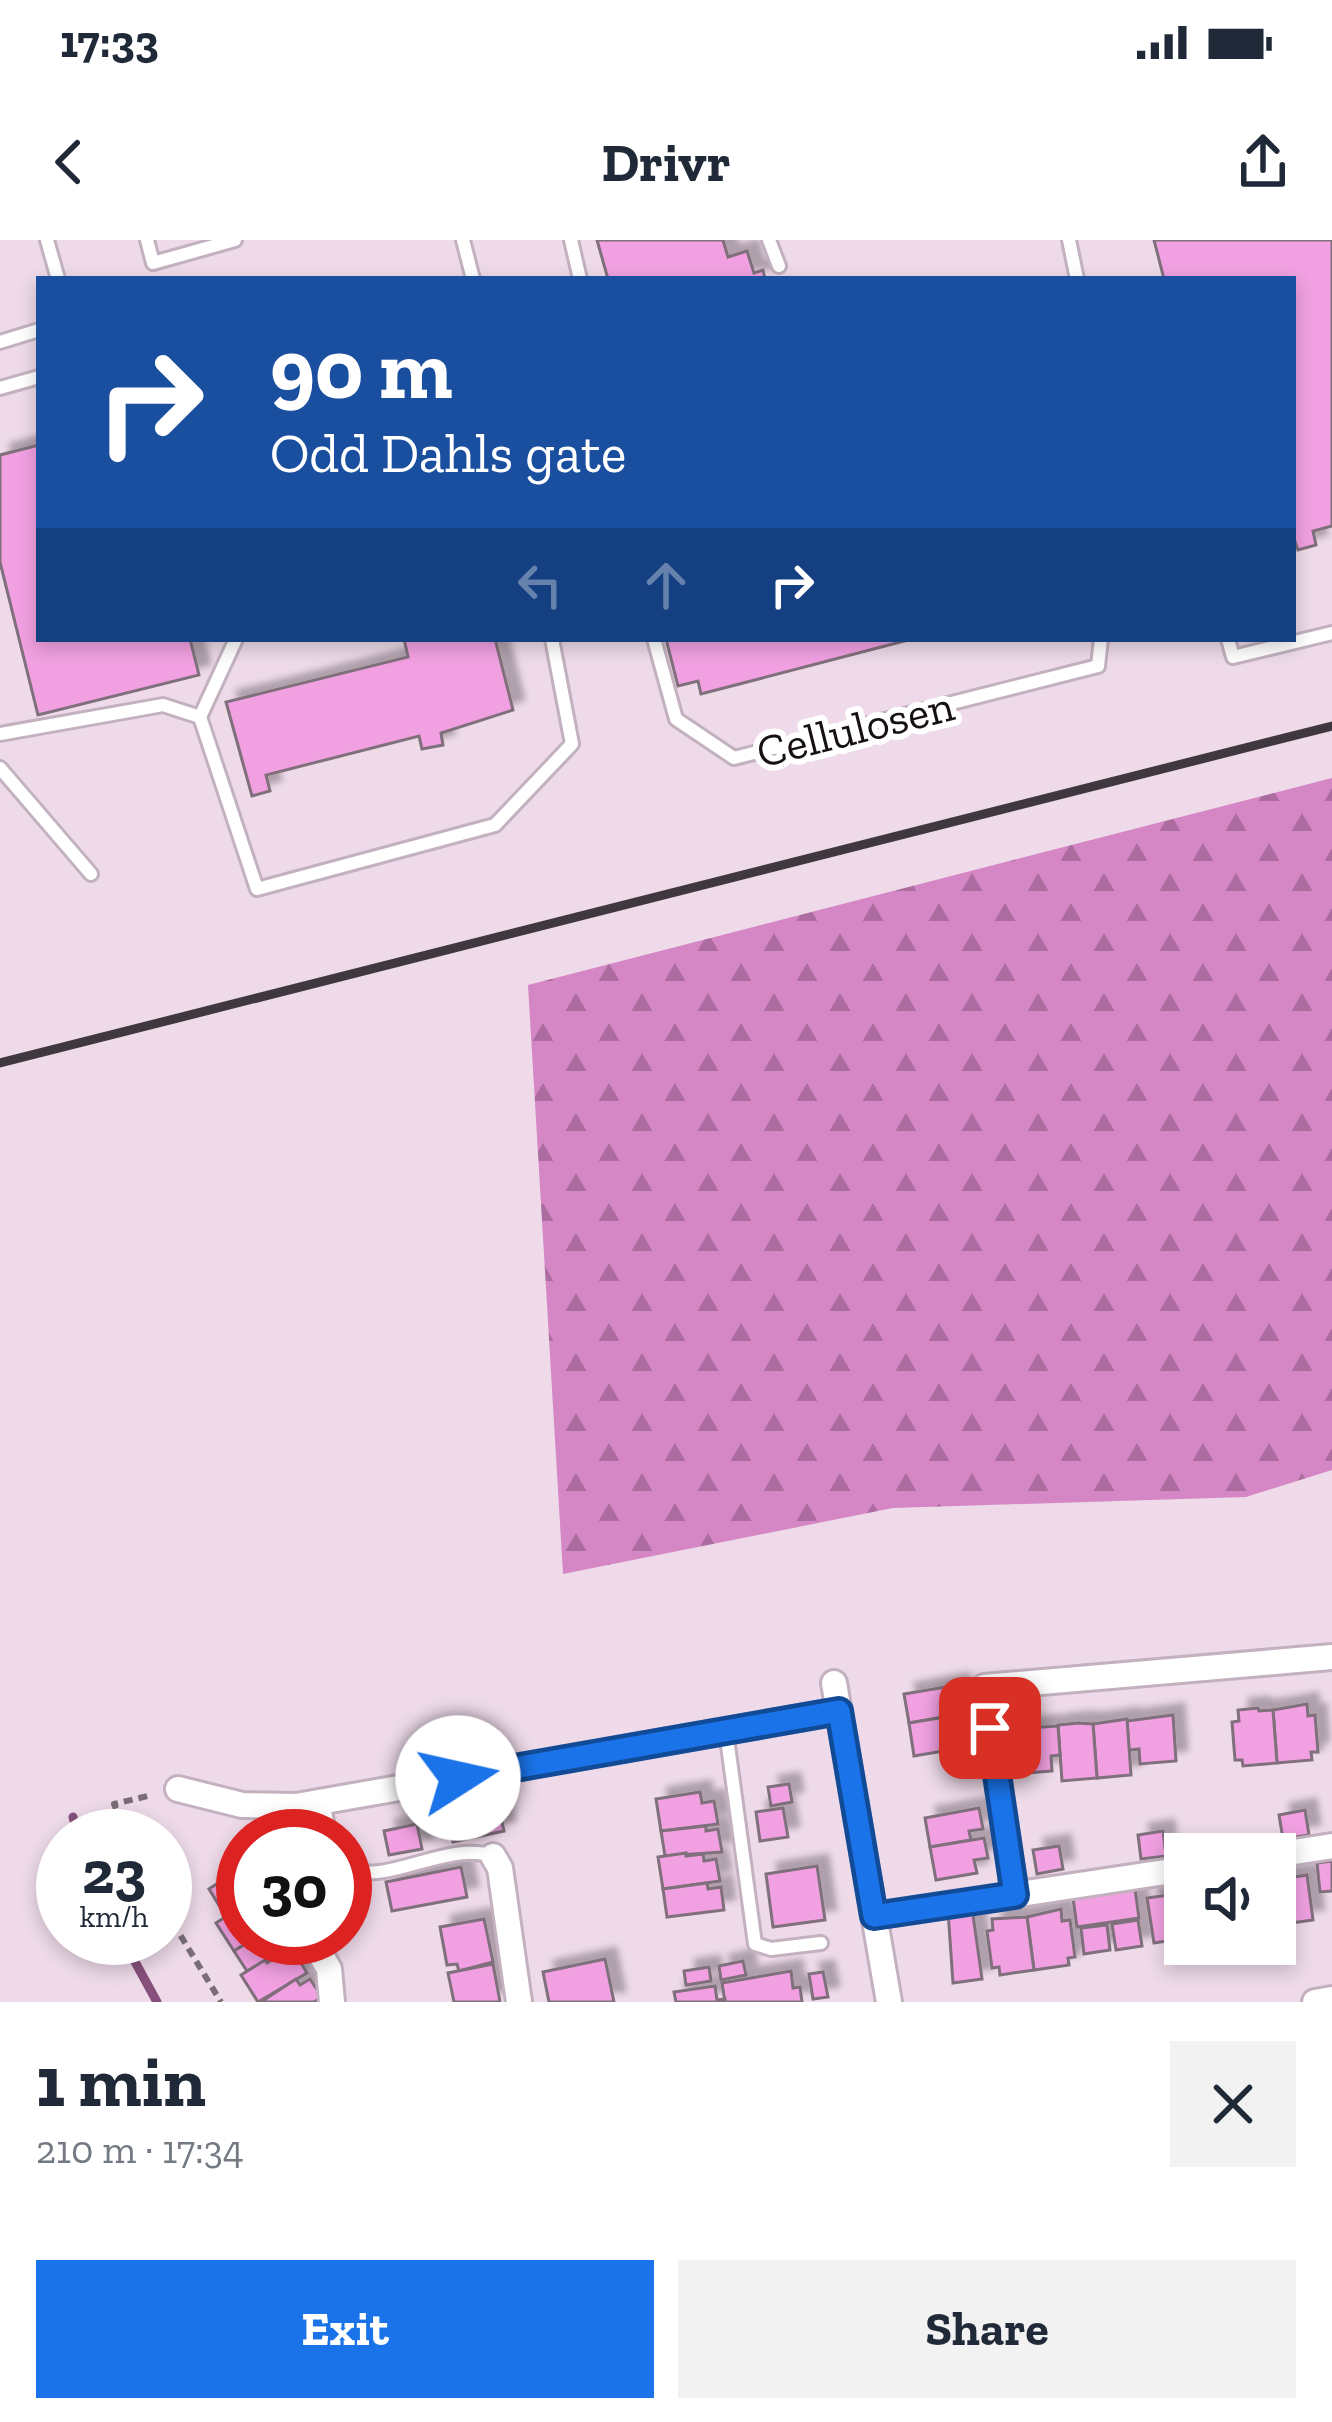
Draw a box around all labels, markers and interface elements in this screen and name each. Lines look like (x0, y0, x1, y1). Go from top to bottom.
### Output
text: 17:33 (60, 15, 159, 69)
icon: back (36, 129, 102, 195)
icon: share (1230, 129, 1296, 195)
text: Drivr (601, 130, 731, 195)
text: 90 m (270, 319, 453, 420)
icon: right (72, 324, 228, 480)
text: Odd Dahls gate (270, 421, 626, 486)
icon: left (507, 552, 573, 618)
icon: ahead (633, 552, 699, 618)
icon: right (759, 552, 825, 618)
street label: Cellulosen (751, 678, 960, 779)
pin (939, 1677, 1041, 1779)
icon: arrive (957, 1695, 1023, 1761)
position arrow (395, 1715, 521, 1841)
speed limit sign: 30 (216, 1809, 372, 1965)
map controls (1164, 1833, 1296, 1965)
button: sound (1164, 1833, 1296, 1965)
text: 23 (82, 1836, 146, 1908)
text: km/h (80, 1899, 148, 1935)
text: 1 min (36, 2038, 206, 2124)
button: close (1170, 2041, 1296, 2167)
text: 210 m · 17:34 (36, 2126, 244, 2173)
button: Exit (36, 2260, 654, 2398)
button: Share (678, 2260, 1296, 2398)

